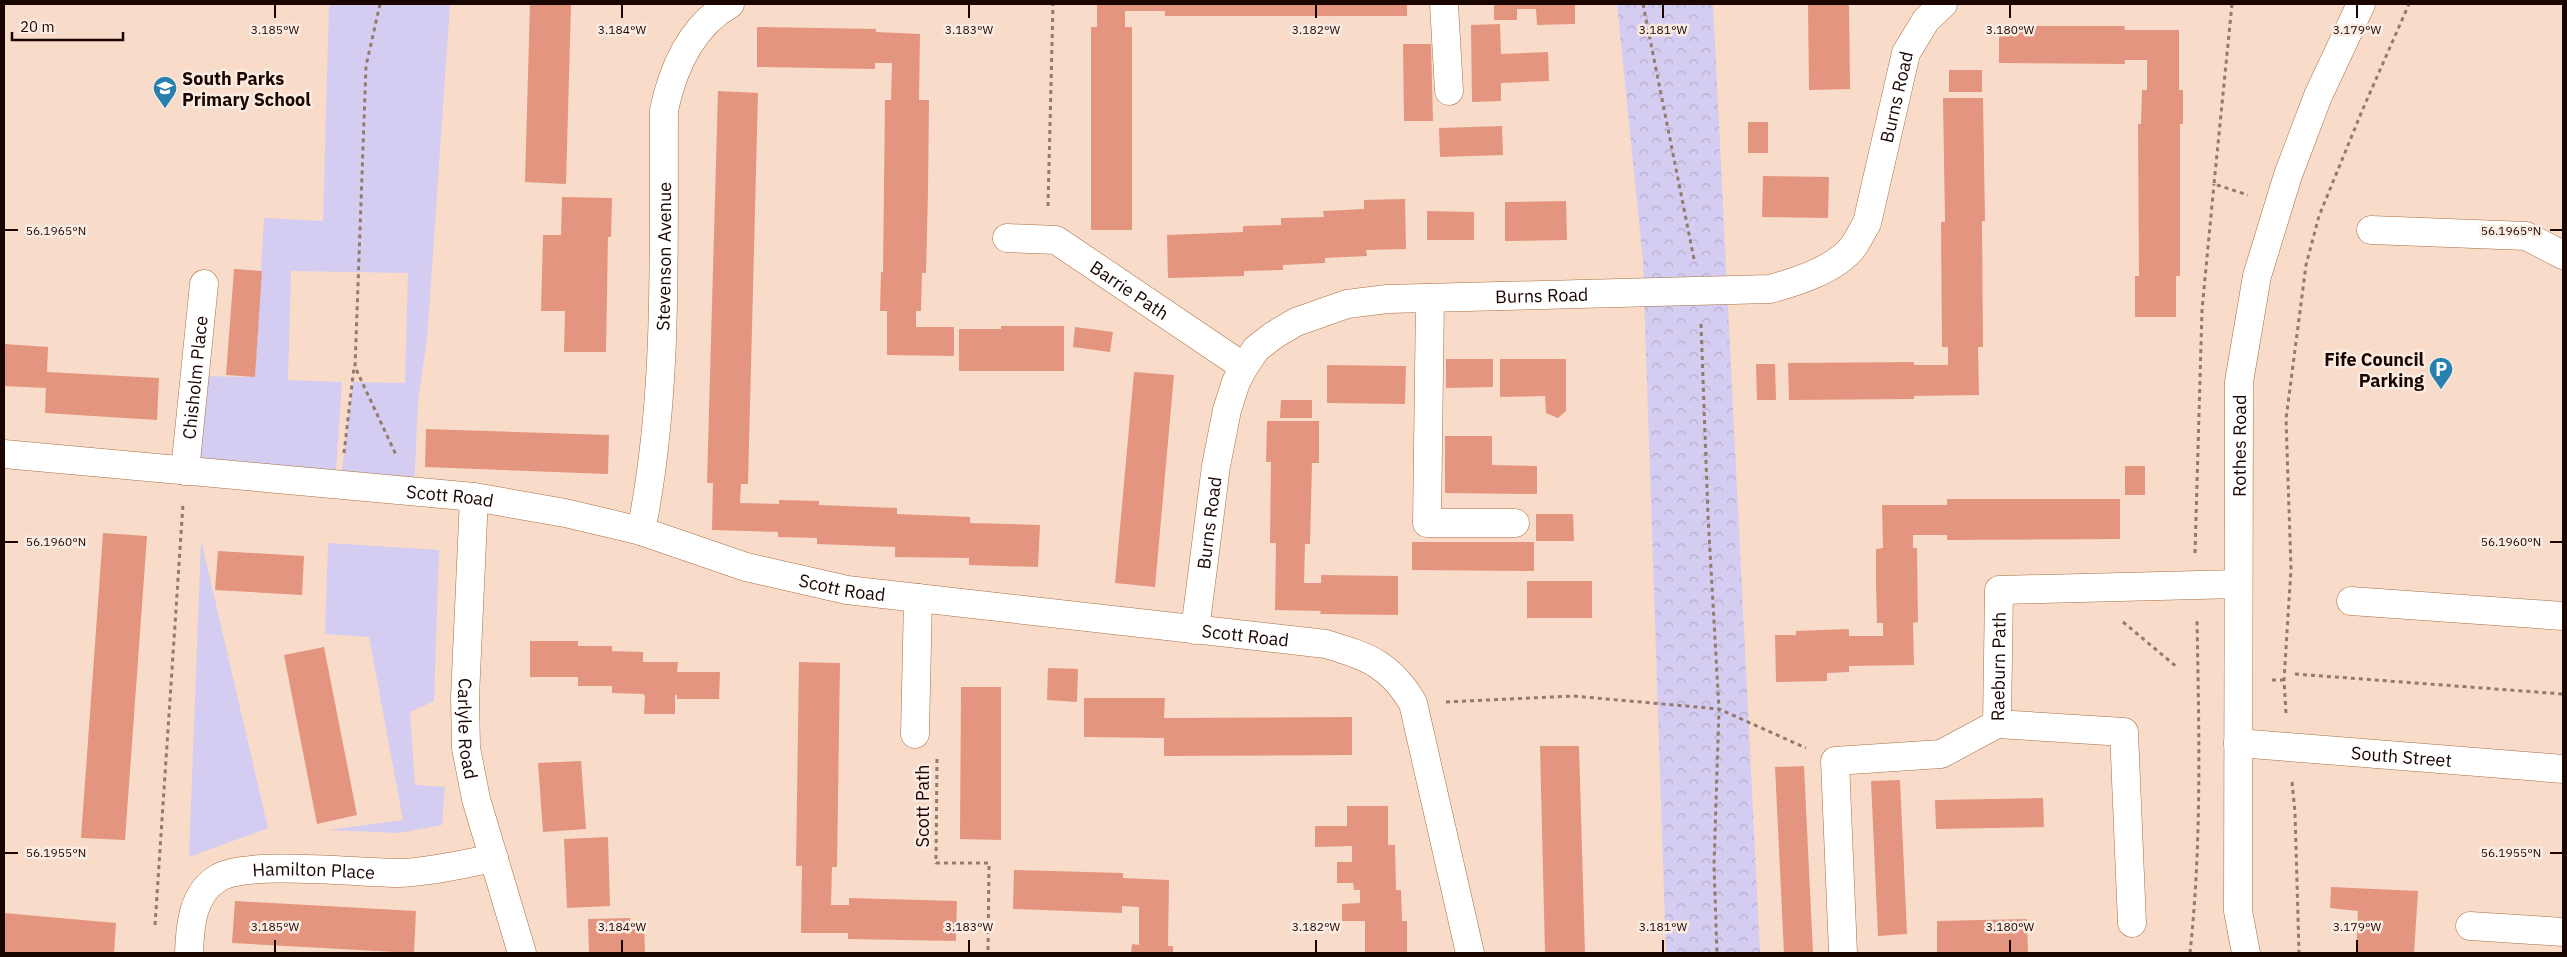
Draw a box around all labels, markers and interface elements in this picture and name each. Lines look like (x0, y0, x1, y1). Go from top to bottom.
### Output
scale bar (12, 10, 124, 42)
text: 20 m (20, 17, 55, 36)
text: 3.185°W (251, 22, 299, 37)
text: 3.184°W (598, 22, 646, 37)
text: 3.183°W (945, 22, 993, 37)
text: 3.182°W (1292, 22, 1340, 37)
text: 3.181°W (1639, 22, 1687, 37)
text: 3.180°W (1986, 22, 2034, 37)
text: 3.179°W (2333, 22, 2381, 37)
street label: Burns Road (1874, 49, 1918, 145)
place label: South Parks Primary School (182, 67, 311, 111)
school or university icon: South Parks Primary School (152, 75, 178, 109)
street label: Stevenson Avenue (651, 182, 675, 331)
text: 56.1965°N (26, 223, 86, 238)
text: 56.1965°N (2481, 223, 2541, 238)
street label: Barrie Path (1086, 255, 1174, 325)
street label: Burns Road (1495, 282, 1589, 308)
street label: Chisholm Place (177, 314, 212, 440)
place label: Fife Council Parking (2324, 348, 2425, 392)
parking icon: Fife Council Parking (2428, 356, 2454, 390)
street label: Rothes Road (2227, 395, 2250, 497)
street label: Burns Road (1191, 475, 1226, 571)
street label: Scott Road (405, 479, 496, 512)
text: 56.1960°N (26, 534, 86, 549)
text: 56.1960°N (2481, 534, 2541, 549)
street label: Scott Road (797, 568, 887, 606)
street label: Raeburn Path (1986, 611, 2010, 721)
street label: Scott Road (1201, 619, 1290, 651)
street label: Carlyle Road (453, 678, 483, 781)
street label: South Street (2350, 741, 2453, 772)
street label: Scott Path (911, 764, 934, 848)
text: 56.1955°N (26, 845, 86, 860)
text: 56.1955°N (2481, 845, 2541, 860)
street label: Hamilton Place (252, 857, 376, 884)
text: 3.185°W (251, 919, 299, 934)
text: 3.184°W (598, 919, 646, 934)
text: 3.183°W (945, 919, 993, 934)
text: 3.182°W (1292, 919, 1340, 934)
text: 3.181°W (1639, 919, 1687, 934)
text: 3.180°W (1986, 919, 2034, 934)
text: 3.179°W (2333, 919, 2381, 934)

